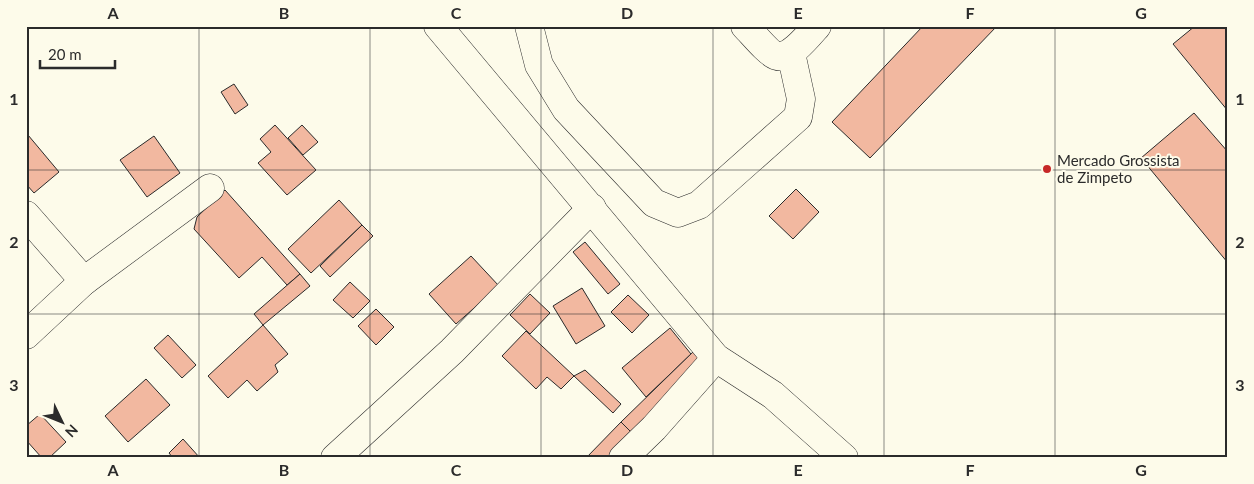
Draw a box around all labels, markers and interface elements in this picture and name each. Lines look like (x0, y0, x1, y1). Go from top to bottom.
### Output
text: A (106, 3, 119, 22)
text: B (279, 3, 289, 22)
text: C (451, 3, 462, 22)
text: D (621, 3, 633, 22)
text: E (793, 3, 803, 22)
text: F (965, 3, 975, 22)
text: G (1135, 3, 1147, 22)
scale bar (40, 38, 115, 70)
text: 20 m (48, 45, 82, 63)
text: 1 (9, 89, 19, 108)
text: 1 (1235, 89, 1245, 108)
place label: Mercado Grossista de Zimpeto (1057, 151, 1180, 186)
marker: Mercado Grossista de Zimpeto (1041, 163, 1053, 175)
text: 2 (9, 232, 19, 251)
text: 2 (1235, 232, 1245, 251)
text: 3 (9, 375, 19, 394)
text: 3 (1235, 375, 1245, 394)
north arrow (38, 396, 88, 446)
text: N (62, 421, 82, 441)
text: A (106, 460, 119, 479)
text: B (279, 460, 289, 479)
text: C (451, 460, 462, 479)
text: D (621, 460, 633, 479)
text: E (793, 460, 803, 479)
text: F (965, 460, 975, 479)
text: G (1135, 460, 1147, 479)

